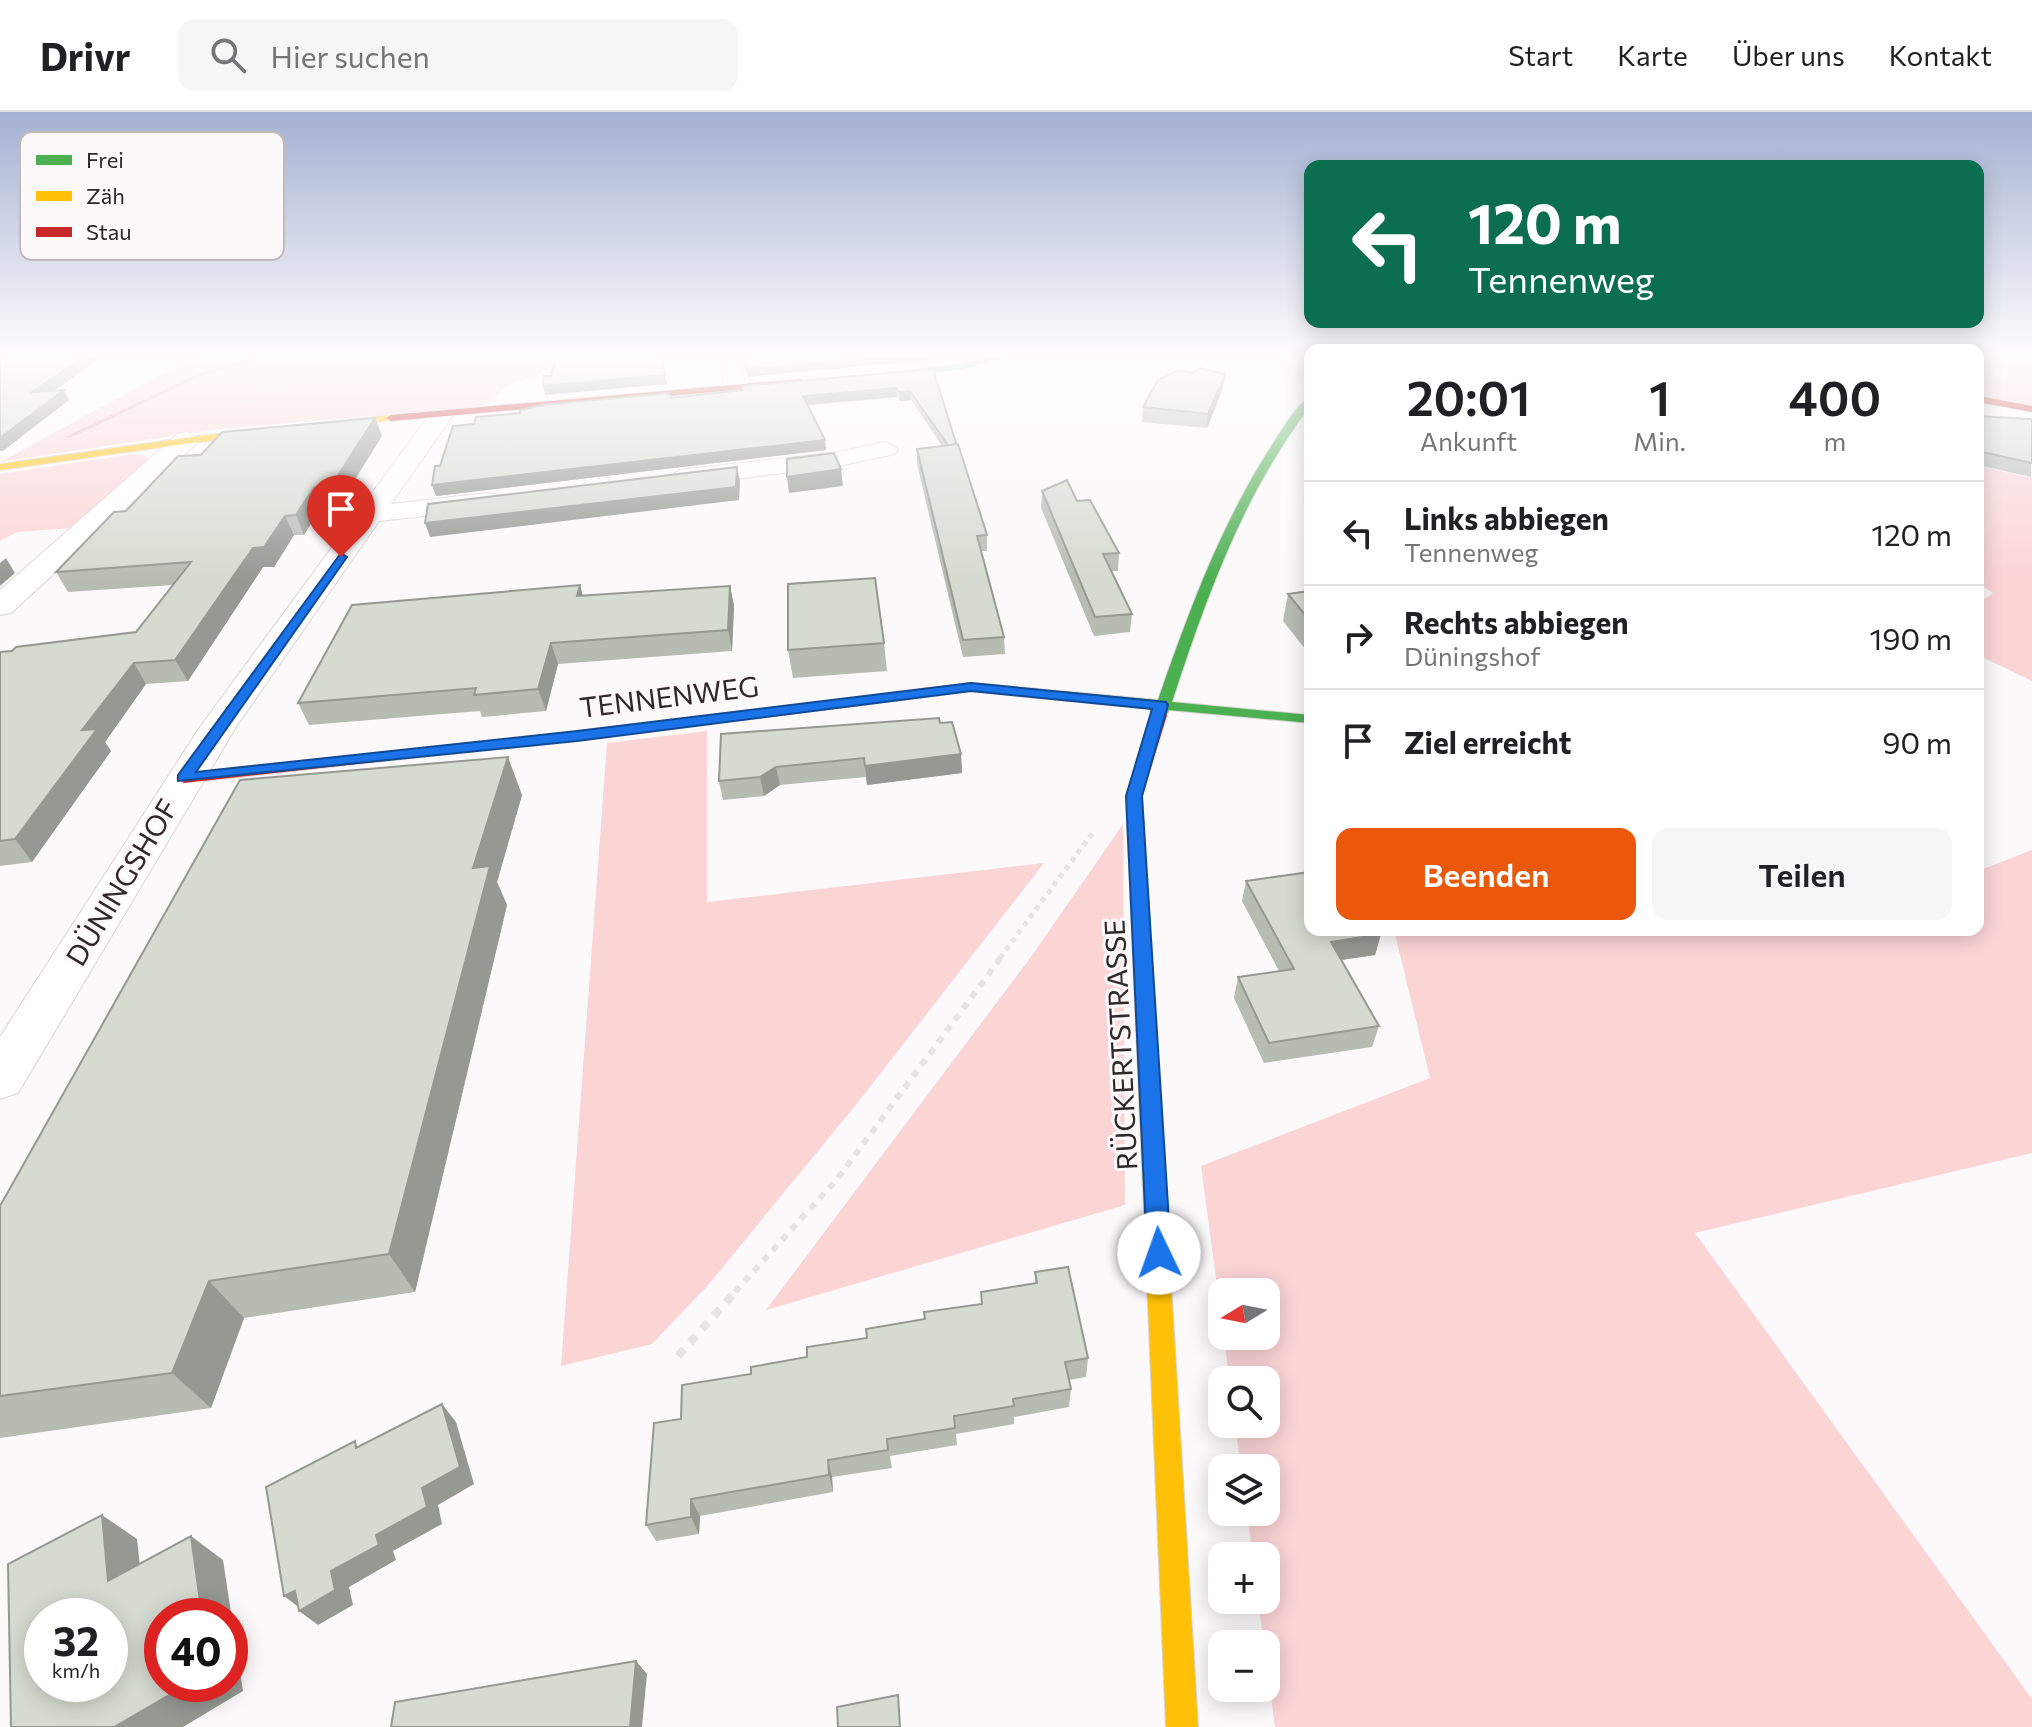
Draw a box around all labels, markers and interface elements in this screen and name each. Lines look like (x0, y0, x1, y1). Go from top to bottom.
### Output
search box (178, 19, 738, 91)
text: Drivr (40, 32, 130, 79)
icon: search (206, 33, 250, 77)
text: Hier suchen (270, 37, 430, 74)
text: Start (1508, 38, 1573, 72)
text: Karte (1617, 38, 1688, 72)
text: Über uns (1732, 38, 1845, 72)
text: Kontakt (1889, 38, 1992, 72)
legend (20, 132, 284, 260)
text: Frei (86, 146, 124, 173)
text: Zäh (86, 182, 125, 209)
text: 120 m (1468, 187, 1622, 256)
icon: left (1336, 192, 1440, 296)
text: Stau (86, 218, 132, 245)
text: Tennenweg (1468, 256, 1654, 300)
text: 20:01 (1407, 367, 1531, 426)
text: 1 (1649, 367, 1670, 426)
text: 400 (1789, 367, 1881, 426)
text: Ankunft (1420, 425, 1517, 456)
text: Min. (1633, 425, 1686, 456)
text: m (1824, 425, 1846, 456)
pin (307, 475, 375, 557)
icon: arrive (319, 487, 363, 531)
text: Links abbiegen (1404, 499, 1609, 536)
icon: left (1336, 511, 1380, 555)
text: 120 m (1871, 515, 1952, 552)
text: Tennenweg (1404, 536, 1539, 567)
text: Rechts abbiegen (1404, 603, 1629, 640)
icon: right (1336, 615, 1380, 659)
text: 190 m (1869, 619, 1952, 656)
text: Düningshof (1404, 640, 1541, 671)
street label: TENNENWEG (577, 668, 761, 724)
icon: arrive (1336, 719, 1380, 763)
text: Ziel erreicht (1404, 723, 1572, 760)
text: 90 m (1882, 723, 1952, 760)
street label: DÜNINGSHOF (58, 793, 184, 971)
button: Beenden (1336, 828, 1636, 920)
button: Teilen (1652, 828, 1952, 920)
street label: RÜCKERTSTRASSE (1096, 919, 1144, 1171)
position arrow (1117, 1211, 1201, 1295)
north arrow (1208, 1278, 1280, 1350)
map controls (1208, 1278, 1280, 1702)
button: search (1208, 1366, 1280, 1438)
button: layers (1208, 1454, 1280, 1526)
button: + (1208, 1542, 1280, 1614)
speed limit sign: 40 (144, 1598, 248, 1702)
text: 32 (53, 1615, 99, 1664)
button: − (1208, 1630, 1280, 1702)
text: km/h (52, 1658, 100, 1682)

